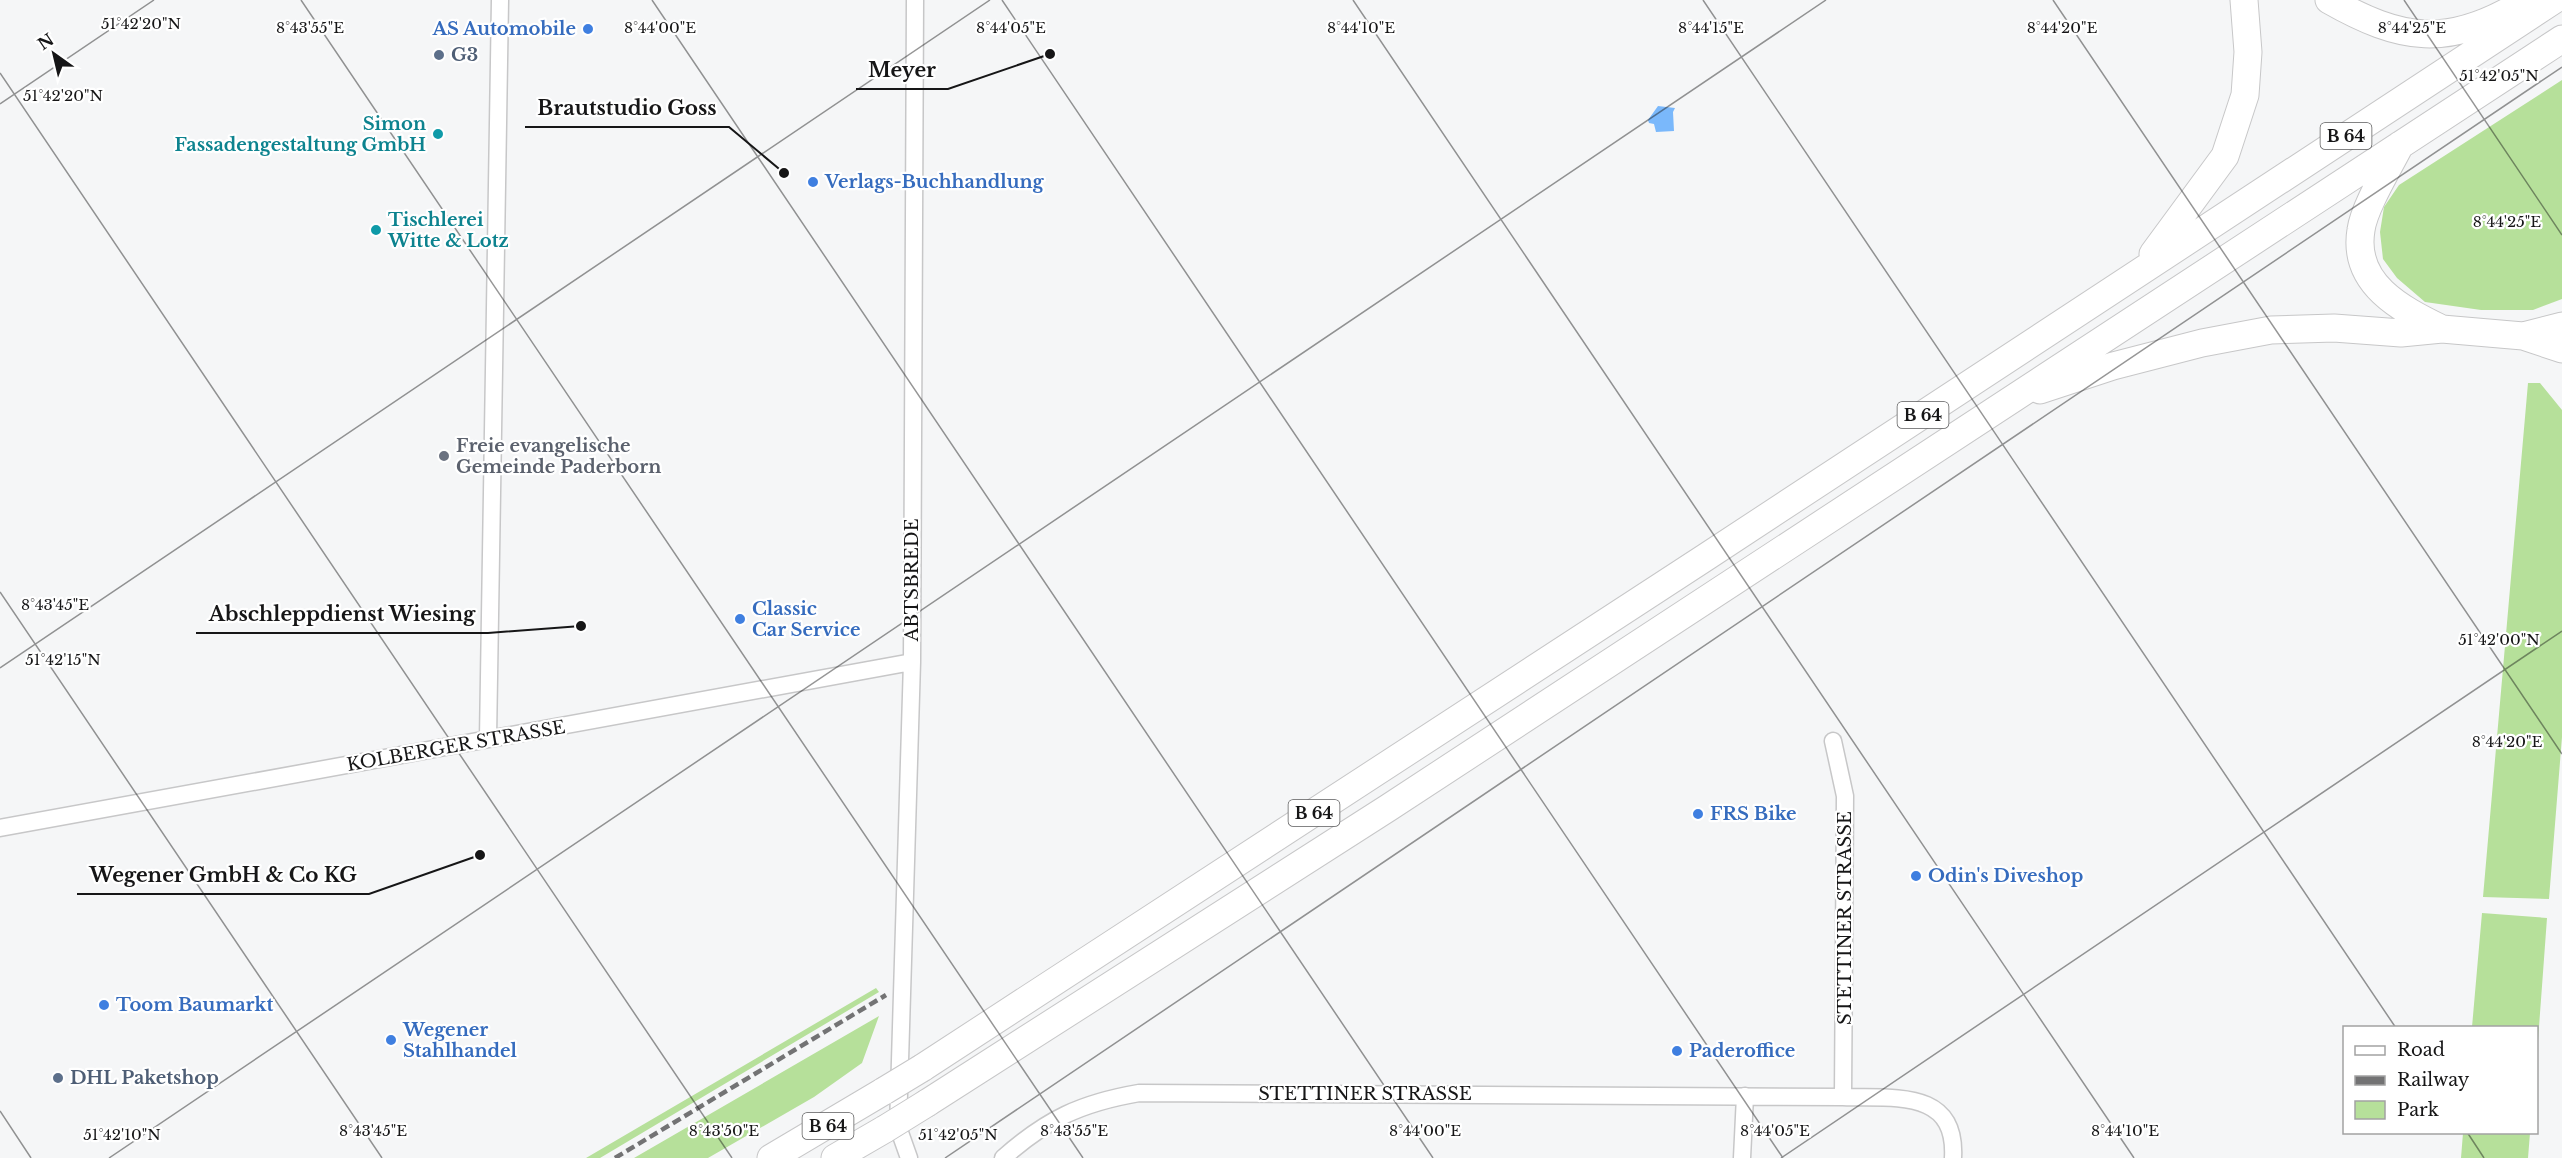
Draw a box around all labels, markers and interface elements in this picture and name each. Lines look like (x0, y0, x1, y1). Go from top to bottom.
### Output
text: 51°42'20"N (101, 14, 181, 33)
text: 8°43'55"E (276, 18, 344, 37)
place label: AS Automobile (431, 18, 576, 40)
text: 8°44'00"E (624, 18, 696, 37)
text: 8°44'05"E (976, 18, 1046, 37)
text: 8°44'10"E (1327, 18, 1395, 37)
text: 8°44'15"E (1678, 18, 1744, 37)
text: 8°44'20"E (2027, 18, 2097, 37)
text: 8°44'25"E (2378, 18, 2446, 37)
marker: AS Automobile (581, 22, 595, 36)
north arrow (24, 24, 84, 84)
text: N (34, 29, 57, 54)
place label: G3 (451, 44, 478, 66)
marker: G3 (432, 48, 446, 62)
callout: Meyer (856, 51, 948, 89)
text: Meyer (868, 58, 936, 82)
text: 51°42'05"N (2459, 66, 2539, 85)
text: 51°42'20"N (23, 86, 103, 105)
callout: Brautstudio Goss (525, 89, 729, 127)
text: Brautstudio Goss (537, 96, 717, 120)
place label: Simon Fassadengestaltung GmbH (174, 113, 426, 156)
road number: B 64 (2320, 123, 2372, 149)
marker: Simon Fassadengestaltung GmbH (431, 127, 445, 141)
place label: Verlags-Buchhandlung (824, 171, 1045, 193)
marker: Verlags-Buchhandlung (806, 175, 820, 189)
place label: Tischlerei Witte & Lotz (387, 209, 509, 252)
text: 8°44'25"E (2473, 212, 2541, 231)
marker: Tischlerei Witte & Lotz (369, 223, 383, 237)
road number: B 64 (1898, 402, 1948, 428)
place label: Freie evangelische Gemeinde Paderborn (456, 435, 661, 478)
marker: Freie evangelische Gemeinde Paderborn (437, 449, 451, 463)
street label: ABTSBREDE (901, 518, 923, 643)
text: 8°43'45"E (21, 595, 89, 614)
callout: Abschleppdienst Wiesing (196, 595, 488, 633)
place label: Classic Car Service (752, 598, 860, 641)
text: Abschleppdienst Wiesing (208, 602, 476, 626)
marker: Classic Car Service (733, 612, 747, 626)
text: 51°42'00"N (2458, 630, 2540, 649)
text: 51°42'15"N (25, 650, 101, 669)
street label: KOLBERGER STRASSE (345, 716, 567, 776)
text: 8°44'20"E (2472, 732, 2542, 751)
road number: B 64 (1288, 800, 1340, 826)
place label: FRS Bike (1710, 803, 1797, 825)
marker: FRS Bike (1691, 807, 1705, 821)
street label: STETTINER STRASSE (1834, 811, 1856, 1025)
callout: Wegener GmbH & Co KG (77, 856, 369, 894)
text: Wegener GmbH & Co KG (88, 863, 357, 887)
place label: Odin's Diveshop (1928, 865, 2083, 887)
marker: Odin's Diveshop (1909, 869, 1923, 883)
place label: Toom Baumarkt (116, 994, 273, 1016)
marker: Toom Baumarkt (97, 998, 111, 1012)
place label: Wegener Stahlhandel (402, 1019, 518, 1062)
legend (2343, 1026, 2538, 1134)
marker: Wegener Stahlhandel (384, 1033, 398, 1047)
text: Road (2397, 1039, 2445, 1061)
place label: Paderoffice (1689, 1040, 1795, 1062)
marker: Paderoffice (1670, 1044, 1684, 1058)
place label: DHL Paketshop (70, 1067, 219, 1089)
text: Railway (2397, 1069, 2470, 1091)
marker: DHL Paketshop (51, 1071, 65, 1085)
street label: STETTINER STRASSE (1258, 1083, 1472, 1105)
text: Park (2397, 1099, 2439, 1121)
road number: B 64 (802, 1113, 854, 1139)
text: 8°43'45"E (339, 1121, 407, 1140)
text: 8°43'50"E (689, 1121, 759, 1140)
text: 8°43'55"E (1040, 1121, 1108, 1140)
text: 8°44'00"E (1389, 1121, 1461, 1140)
text: 8°44'05"E (1740, 1121, 1810, 1140)
text: 8°44'10"E (2091, 1121, 2159, 1140)
text: 51°42'10"N (83, 1125, 161, 1144)
text: 51°42'05"N (918, 1125, 998, 1144)

